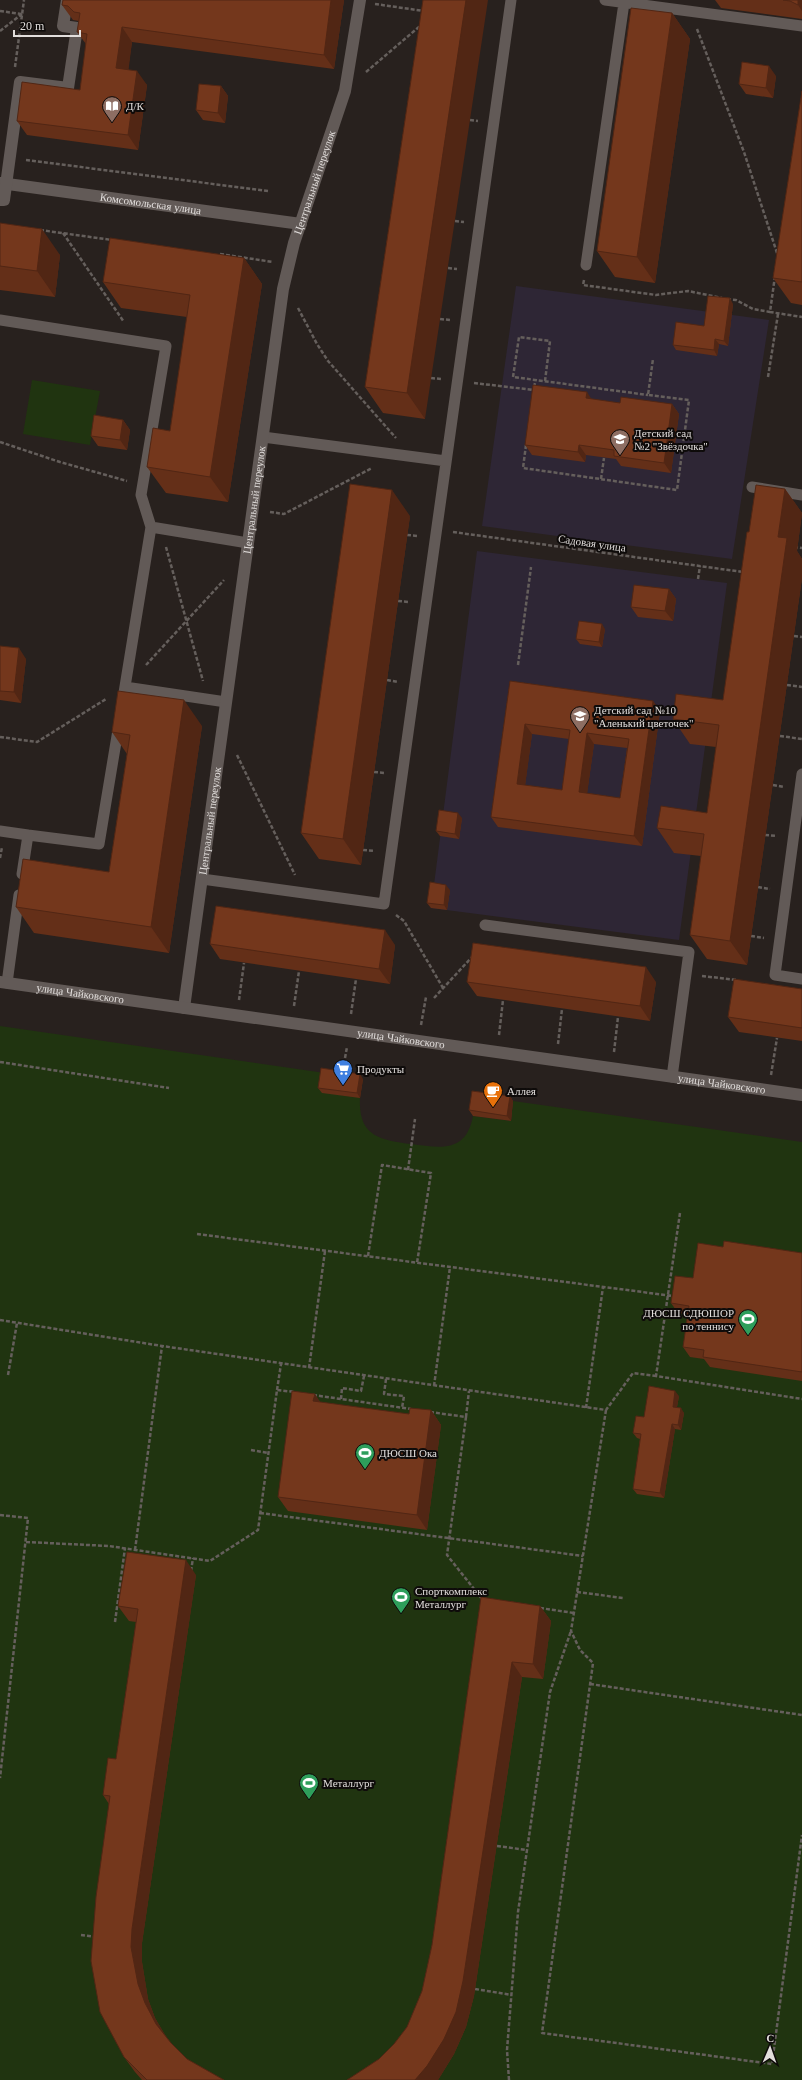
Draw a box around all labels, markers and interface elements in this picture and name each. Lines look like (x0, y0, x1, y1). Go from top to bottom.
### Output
scale bar (14, 12, 80, 38)
text: 20 m (20, 19, 45, 33)
library icon: Д/К (101, 95, 123, 123)
place label: Д/К (126, 100, 145, 112)
street label: Центральный переулок (291, 128, 338, 236)
street label: Комсомольская улица (99, 191, 202, 216)
place label: Детский сад №2 "Звёздочка" (634, 427, 708, 452)
school or university icon: Детский сад №2 "Звёздочка" (609, 428, 631, 456)
street label: Центральный переулок (241, 444, 267, 555)
street label: Садовая улица (557, 532, 627, 554)
place label: Детский сад №10 "Аленький цветочек" (594, 704, 694, 729)
school or university icon: Детский сад №10 "Аленький цветочек" (569, 705, 591, 733)
street label: Центральный переулок (196, 765, 223, 876)
street label: улица Чайковского (36, 981, 125, 1005)
street label: улица Чайковского (357, 1026, 446, 1051)
supermarket icon: Продукты (332, 1058, 354, 1086)
place label: Продукты (357, 1063, 405, 1075)
street label: улица Чайковского (677, 1072, 767, 1096)
cafe icon: Аллея (482, 1080, 504, 1108)
place label: Аллея (507, 1085, 536, 1097)
place label: ДЮСШ СДЮШОР по теннису (643, 1307, 734, 1332)
sports icon: ДЮСШ СДЮШОР по теннису (737, 1308, 759, 1336)
sports icon: ДЮСШ Ока (354, 1442, 376, 1470)
place label: ДЮСШ Ока (379, 1447, 437, 1459)
place label: Спорткомплекс Металлург (415, 1585, 487, 1610)
sports icon: Спорткомплекс Металлург (390, 1586, 412, 1614)
sports icon: Металлург (298, 1772, 320, 1800)
place label: Металлург (323, 1777, 374, 1789)
north arrow (750, 2028, 790, 2068)
text: С (766, 2032, 775, 2044)

